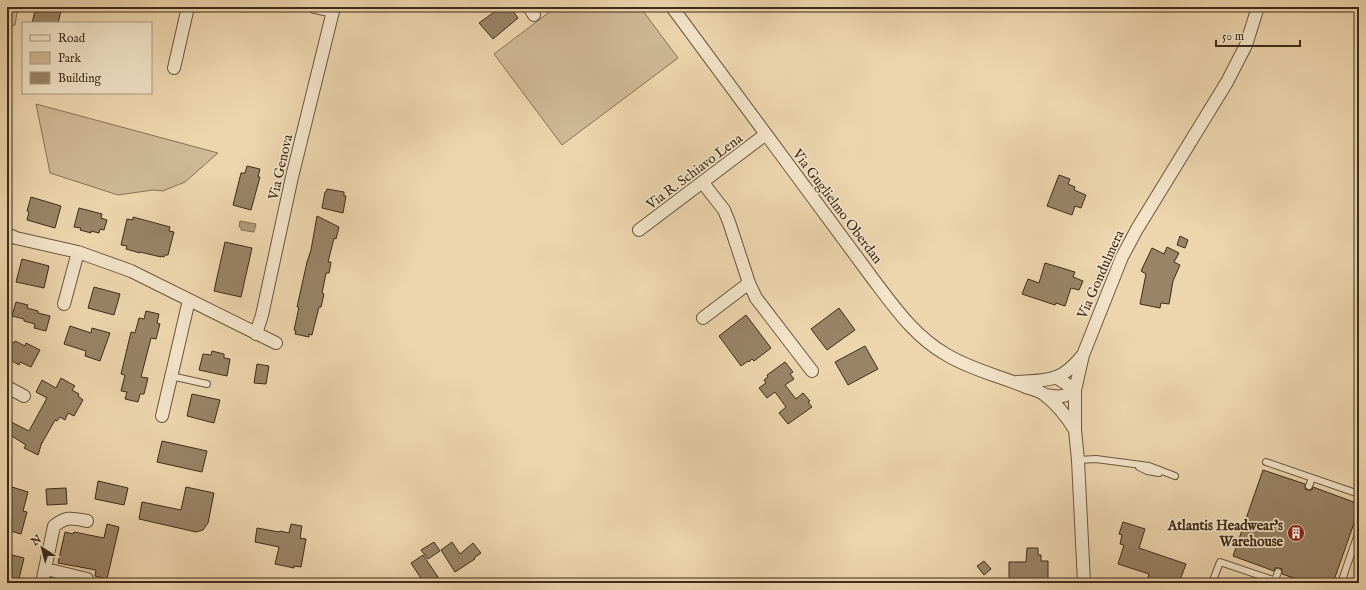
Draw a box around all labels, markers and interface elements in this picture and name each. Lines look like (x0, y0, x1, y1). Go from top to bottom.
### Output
legend (22, 22, 152, 94)
scale bar (1216, 22, 1300, 48)
text: 50 m (1222, 29, 1244, 44)
text: Road (58, 31, 86, 46)
text: Park (58, 51, 81, 66)
text: Building (58, 71, 102, 86)
street label: Via R. Schiavo Lena (642, 129, 747, 214)
street label: Via Genova (264, 132, 297, 203)
street label: Via Guglielmo Oberdan (788, 145, 886, 268)
street label: Via Gondulmera (1073, 226, 1129, 322)
place label: Atlantis Headwear's Warehouse (1167, 517, 1284, 551)
building icon: Atlantis Headwear's Warehouse (1286, 523, 1306, 543)
north arrow (22, 528, 62, 568)
text: N (28, 532, 45, 550)

